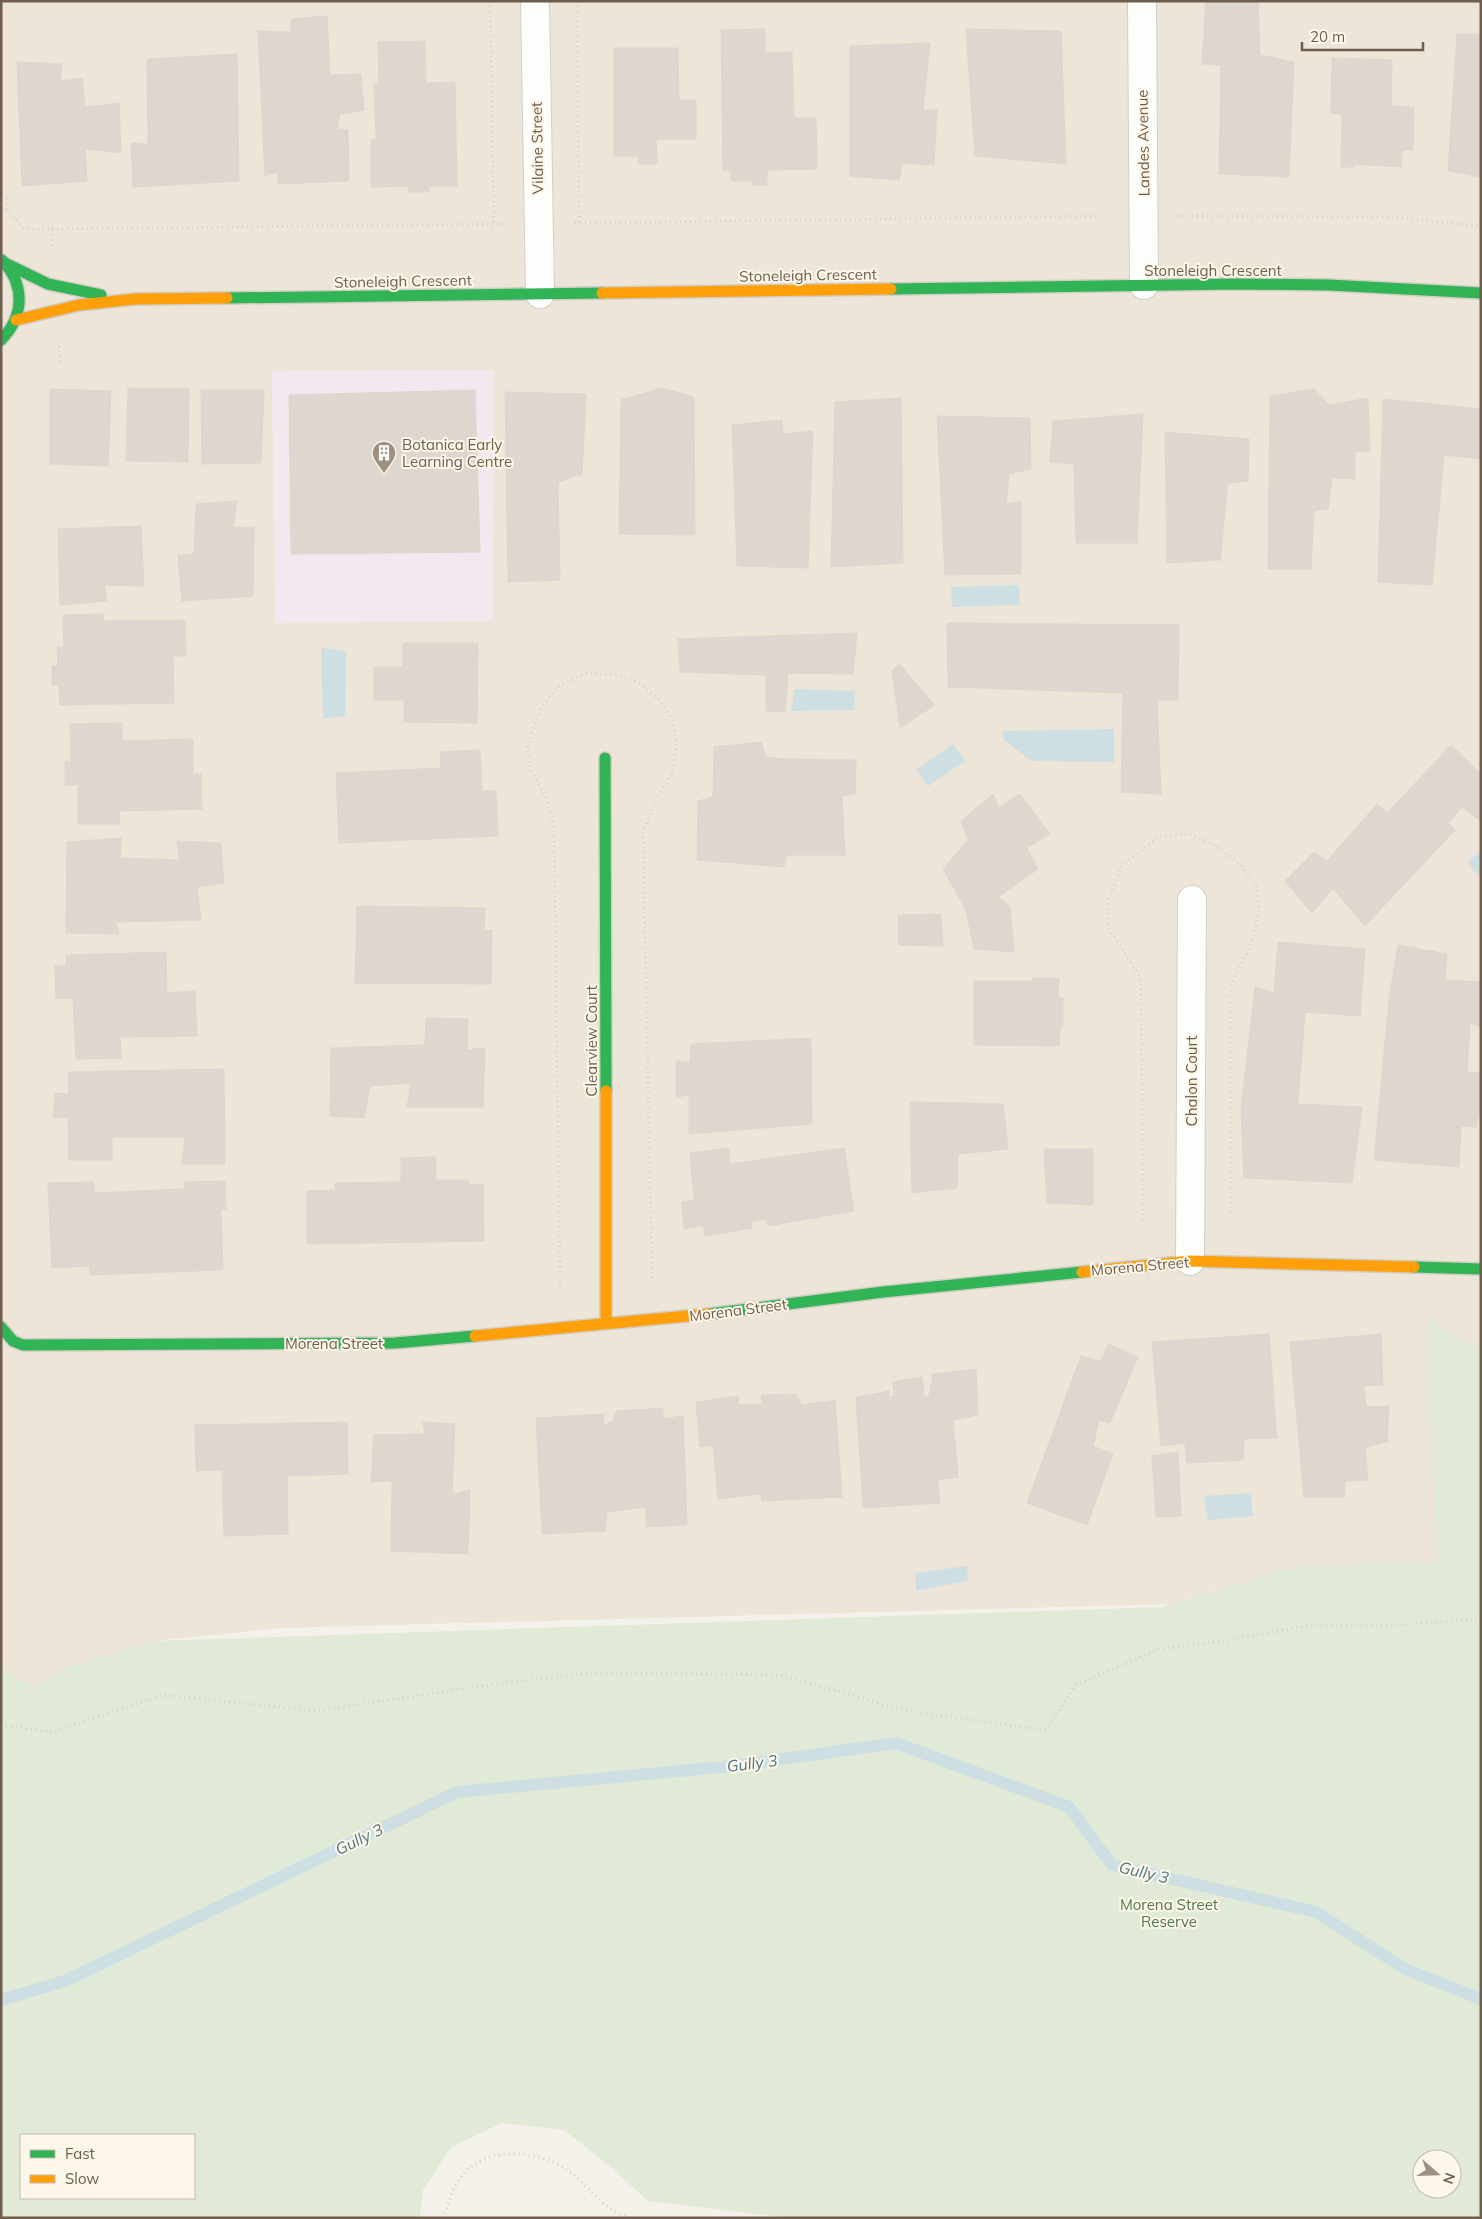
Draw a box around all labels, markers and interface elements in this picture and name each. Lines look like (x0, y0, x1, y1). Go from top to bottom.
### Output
scale bar (1302, 20, 1423, 52)
text: 20 m (1310, 27, 1345, 46)
street label: Landes Avenue (1133, 89, 1153, 197)
street label: Vilaine Street (527, 102, 547, 194)
street label: Stoneleigh Crescent (1144, 261, 1282, 280)
street label: Stoneleigh Crescent (739, 264, 877, 286)
street label: Stoneleigh Crescent (334, 270, 472, 292)
place label: Botanica Early Learning Centre (402, 435, 512, 471)
building icon: Botanica Early Learning Centre (371, 440, 397, 474)
street label: Clearview Court (582, 985, 601, 1097)
street label: Chalon Court (1182, 1036, 1201, 1126)
street label: Morena Street (1090, 1252, 1190, 1280)
street label: Morena Street (688, 1295, 788, 1325)
street label: Morena Street (285, 1334, 383, 1353)
water label: Gully 3 (726, 1750, 779, 1776)
water label: Gully 3 (332, 1819, 387, 1859)
water label: Gully 3 (1117, 1857, 1171, 1888)
park label: Morena Street Reserve (1120, 1895, 1218, 1931)
legend (20, 2134, 195, 2199)
text: Fast (65, 2144, 95, 2163)
north arrow (1412, 2149, 1462, 2199)
text: Slow (65, 2169, 99, 2188)
text: N (1439, 2170, 1459, 2186)

